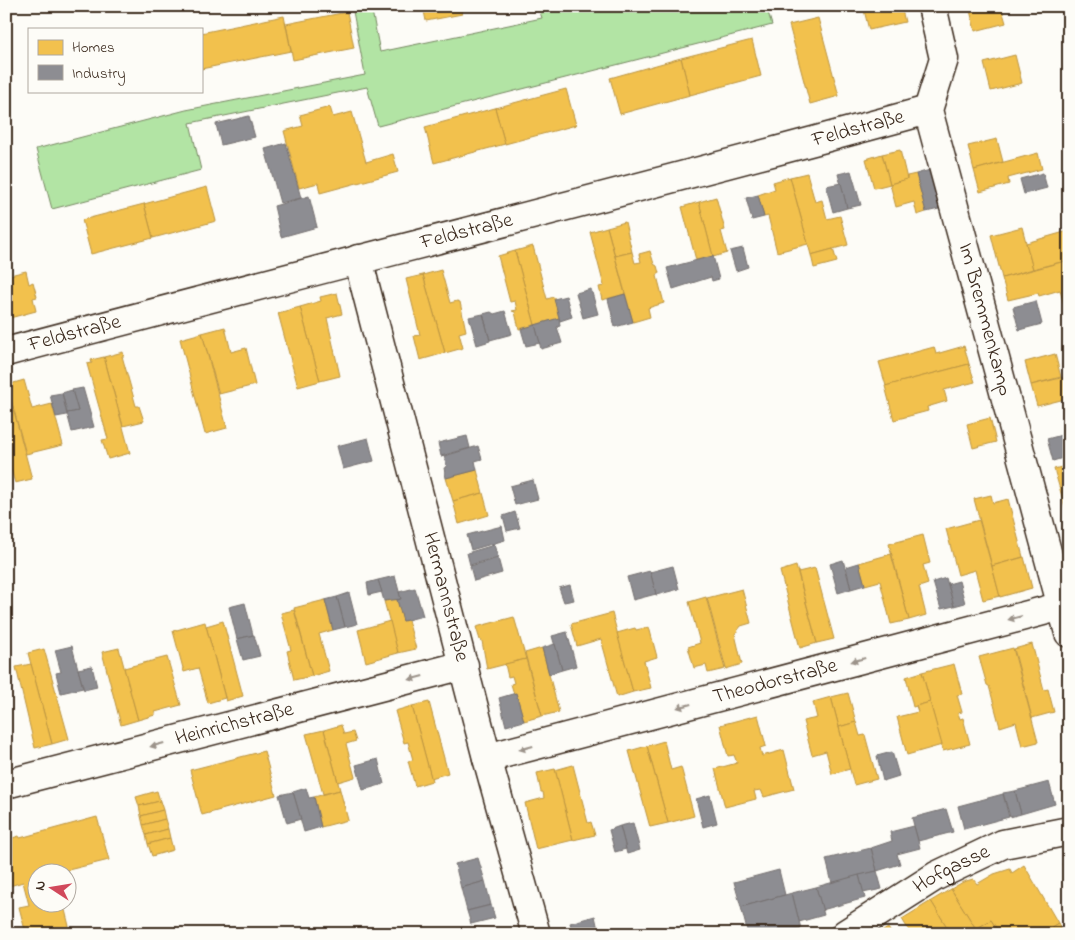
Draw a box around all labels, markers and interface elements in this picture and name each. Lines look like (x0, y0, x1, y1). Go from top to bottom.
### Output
legend (28, 28, 202, 92)
text: Homes (72, 37, 115, 59)
text: Industry (72, 63, 126, 86)
street label: Feldstraße (808, 102, 908, 156)
street label: Feldstraße (416, 205, 517, 259)
street label: Im Bremmenkamp (950, 240, 1019, 400)
street label: Feldstraße (24, 307, 125, 361)
street label: Hermannstraße (414, 529, 477, 665)
one-way arrow (1007, 615, 1022, 623)
street label: Theodorstraße (710, 651, 841, 713)
one-way arrow (850, 656, 865, 664)
one-way arrow (409, 674, 424, 682)
street label: Heinrichstraße (172, 695, 297, 754)
one-way arrow (676, 702, 691, 710)
one-way arrow (150, 741, 165, 749)
one-way arrow (519, 744, 534, 752)
street label: Hofgasse (908, 837, 996, 902)
north arrow (28, 862, 78, 912)
text: N (29, 879, 52, 892)

